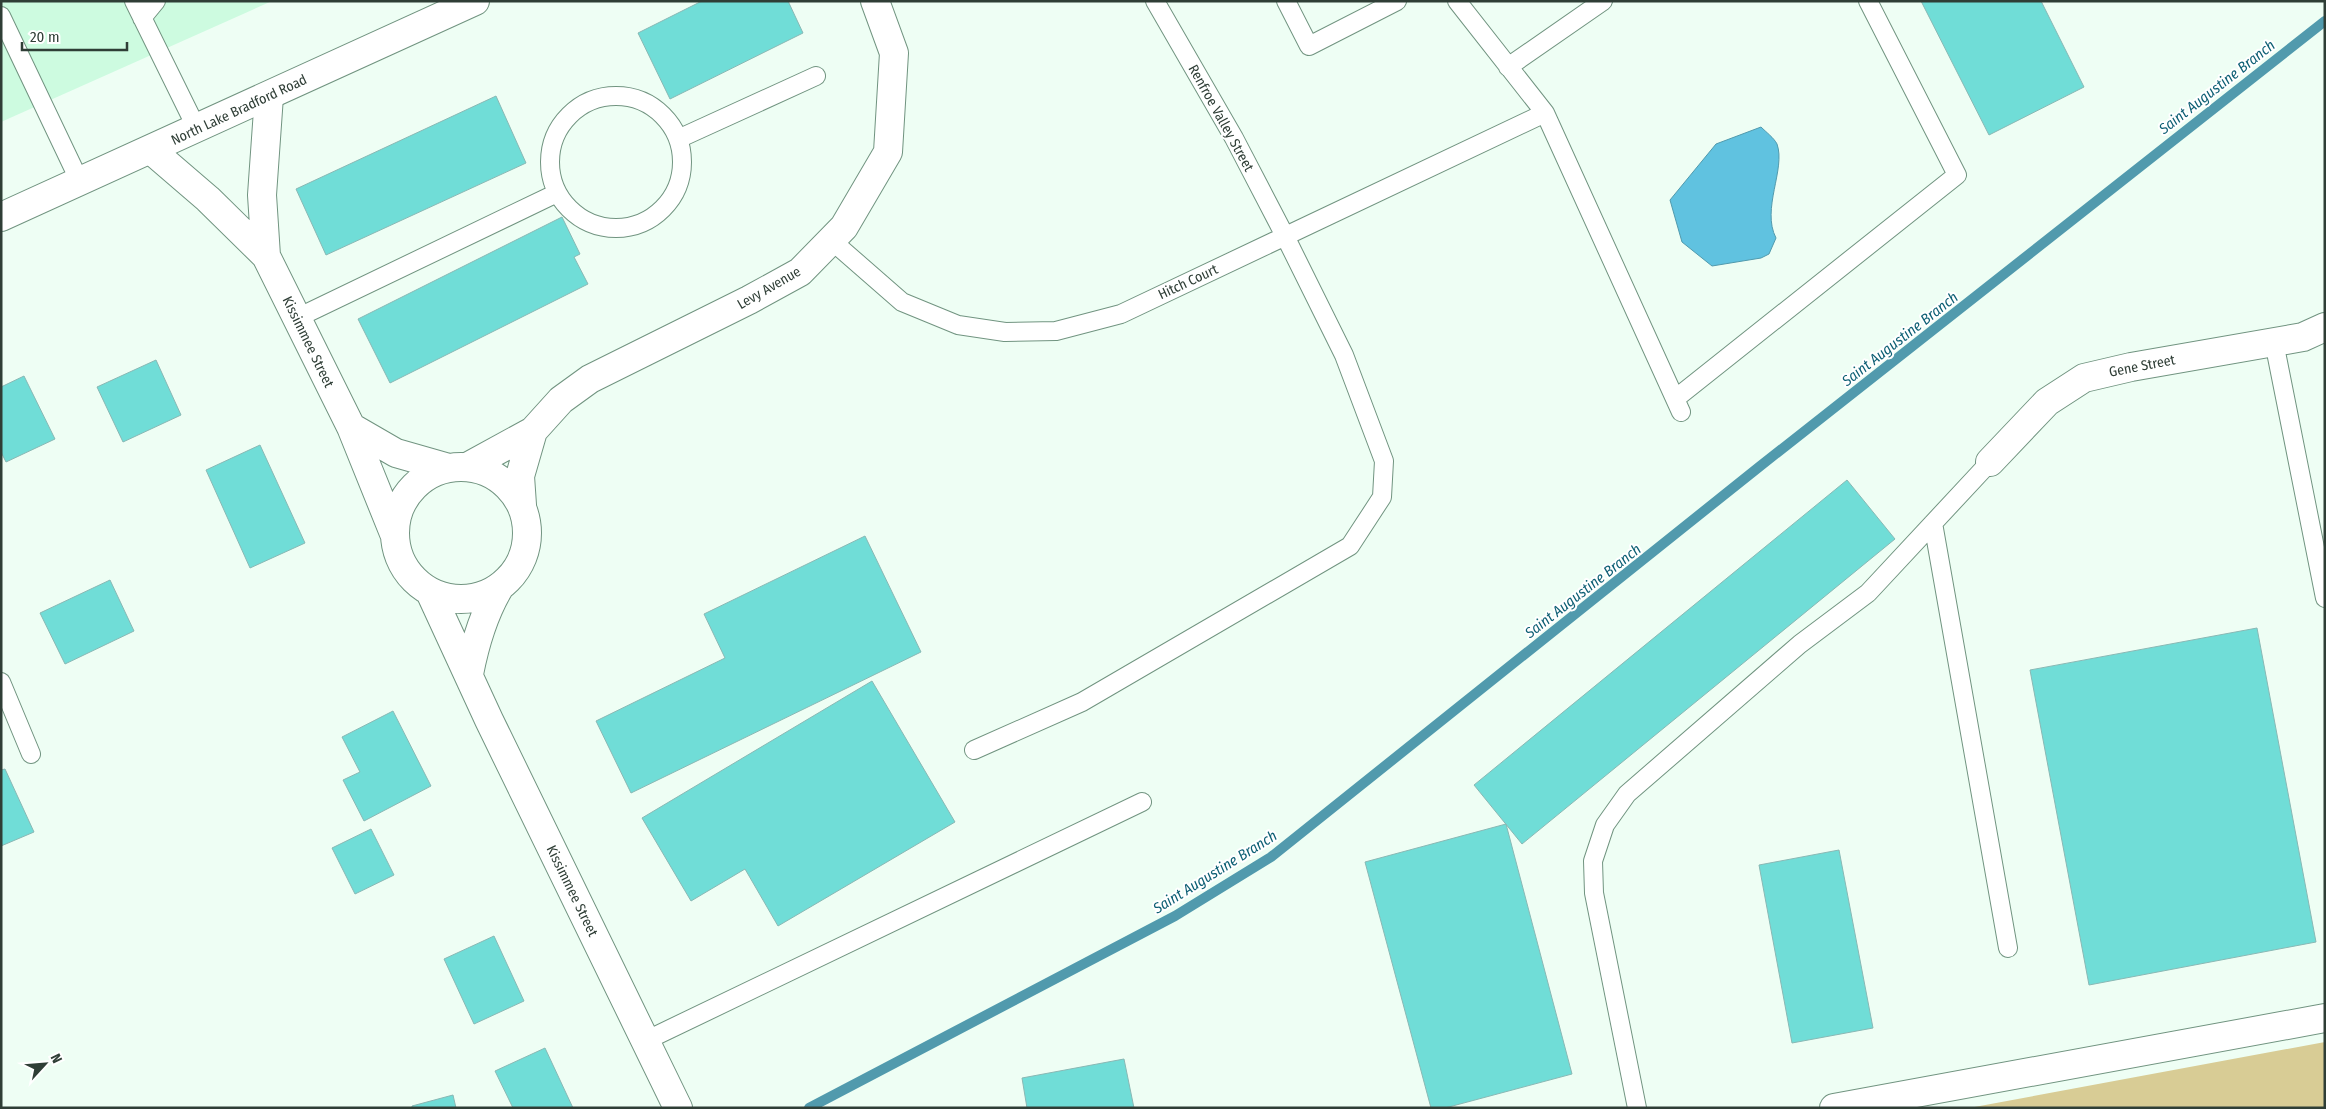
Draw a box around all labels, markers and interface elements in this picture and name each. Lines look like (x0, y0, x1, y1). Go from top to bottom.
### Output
scale bar (22, 20, 128, 52)
text: 20 m (30, 28, 60, 46)
water label: Saint Augustine Branch (2155, 36, 2279, 139)
street label: Renfroe Valley Street (1185, 62, 1258, 175)
street label: North Lake Bradford Road (168, 71, 310, 149)
street label: Hitch Court (1155, 261, 1221, 303)
street label: Levy Avenue (734, 263, 804, 313)
water label: Saint Augustine Branch (1838, 288, 1962, 391)
street label: Kissimmee Street (279, 294, 338, 391)
street label: Gene Street (2108, 351, 2177, 381)
water label: Saint Augustine Branch (1521, 540, 1645, 643)
water label: Saint Augustine Branch (1149, 827, 1280, 918)
street label: Kissimmee Street (543, 843, 602, 940)
north arrow (20, 1039, 70, 1089)
text: N (47, 1051, 66, 1066)

